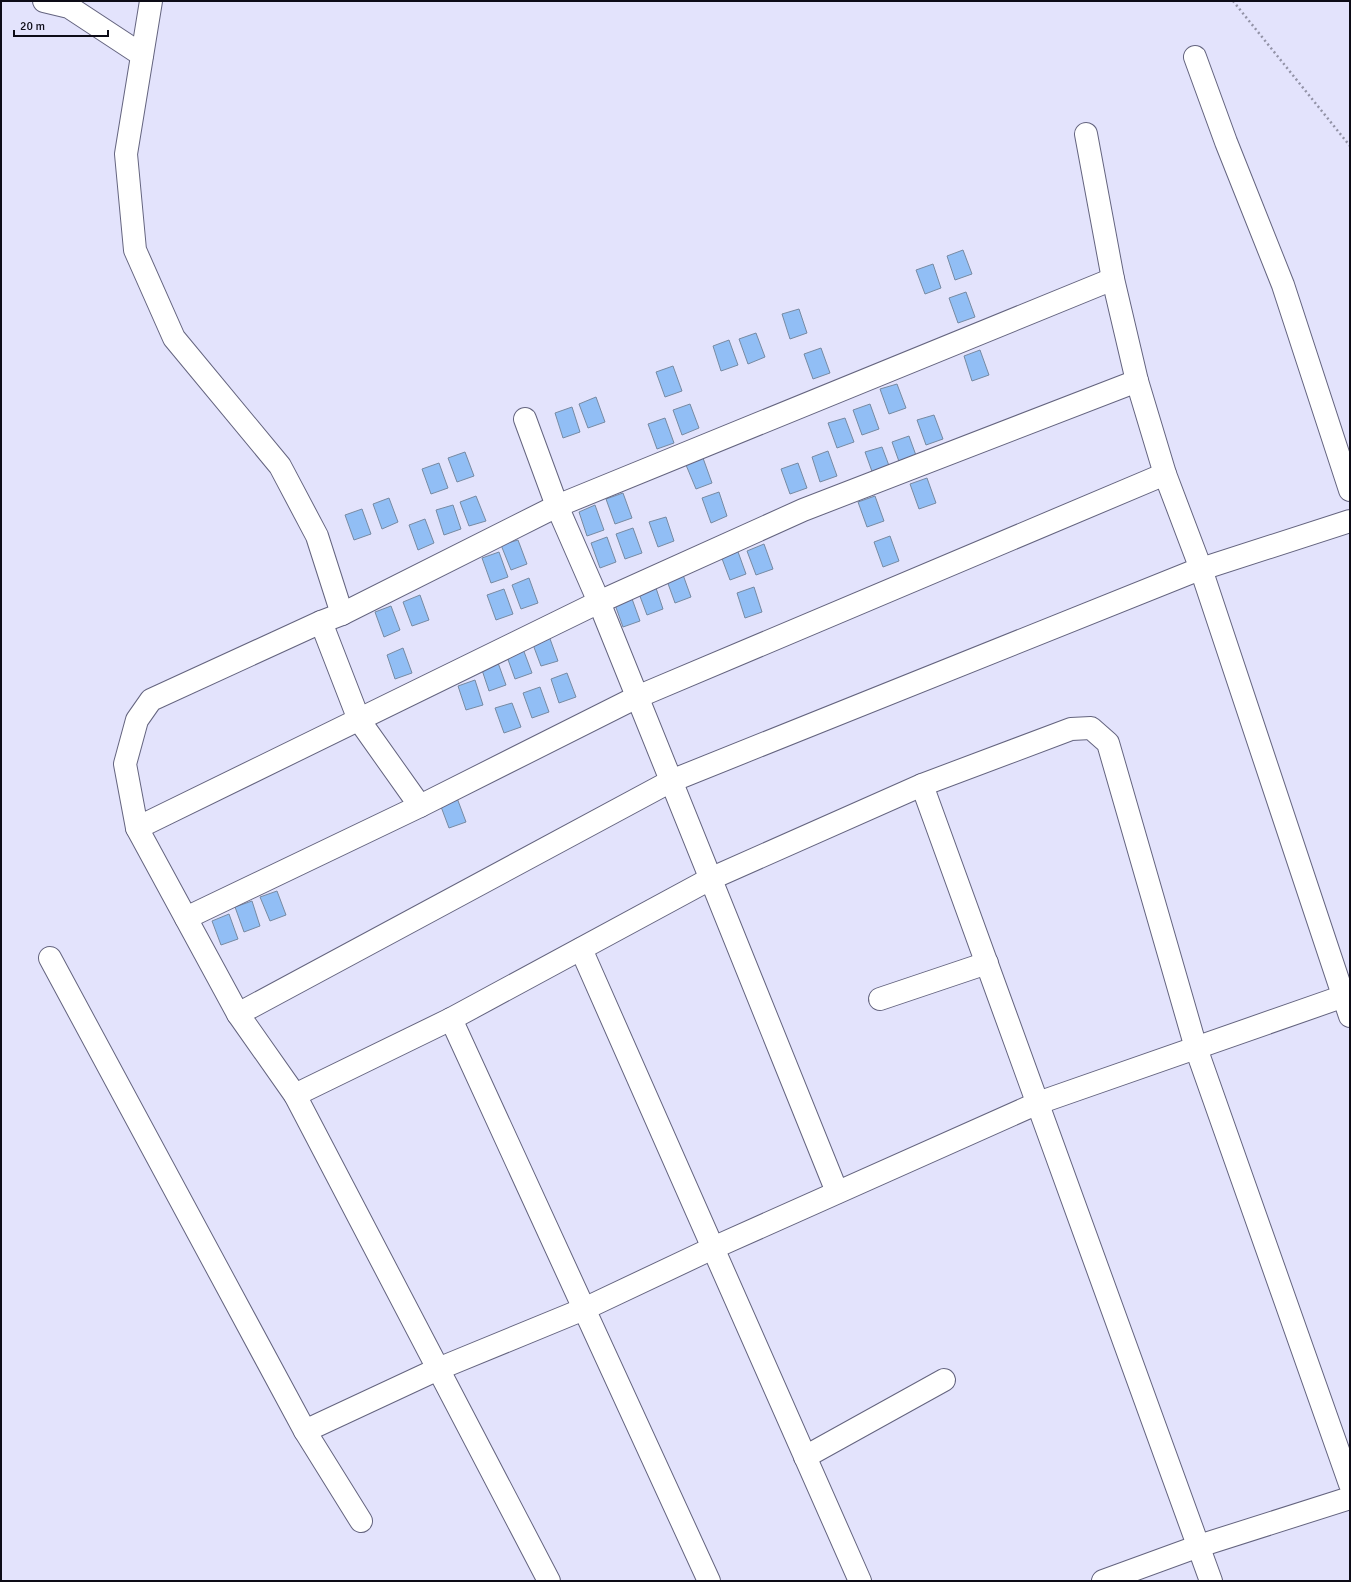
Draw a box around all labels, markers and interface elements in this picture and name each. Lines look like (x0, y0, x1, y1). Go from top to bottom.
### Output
scale bar (14, 12, 108, 38)
text: 20 m (20, 19, 45, 34)

